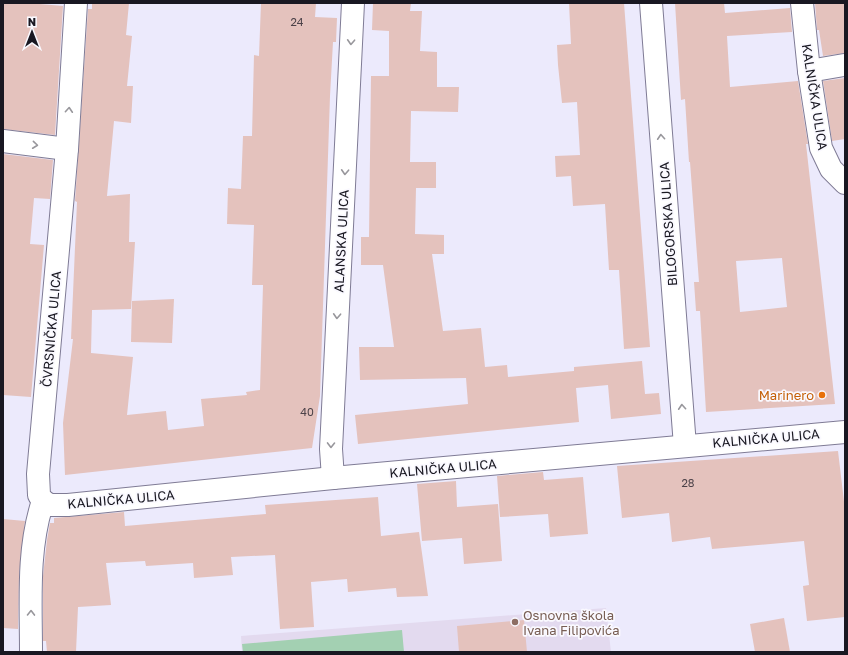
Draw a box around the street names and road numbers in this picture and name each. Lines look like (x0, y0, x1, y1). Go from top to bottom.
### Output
street label: KALNIČKA ULICA (799, 43, 831, 152)
street label: BILOGORSKA ULICA (656, 161, 680, 287)
street label: ALANSKA ULICA (330, 189, 352, 293)
street label: ČVRSNIČKA ULICA (38, 270, 64, 388)
street label: KALNIČKA ULICA (712, 425, 821, 451)
street label: KALNIČKA ULICA (389, 455, 498, 481)
street label: KALNIČKA ULICA (67, 486, 176, 512)

